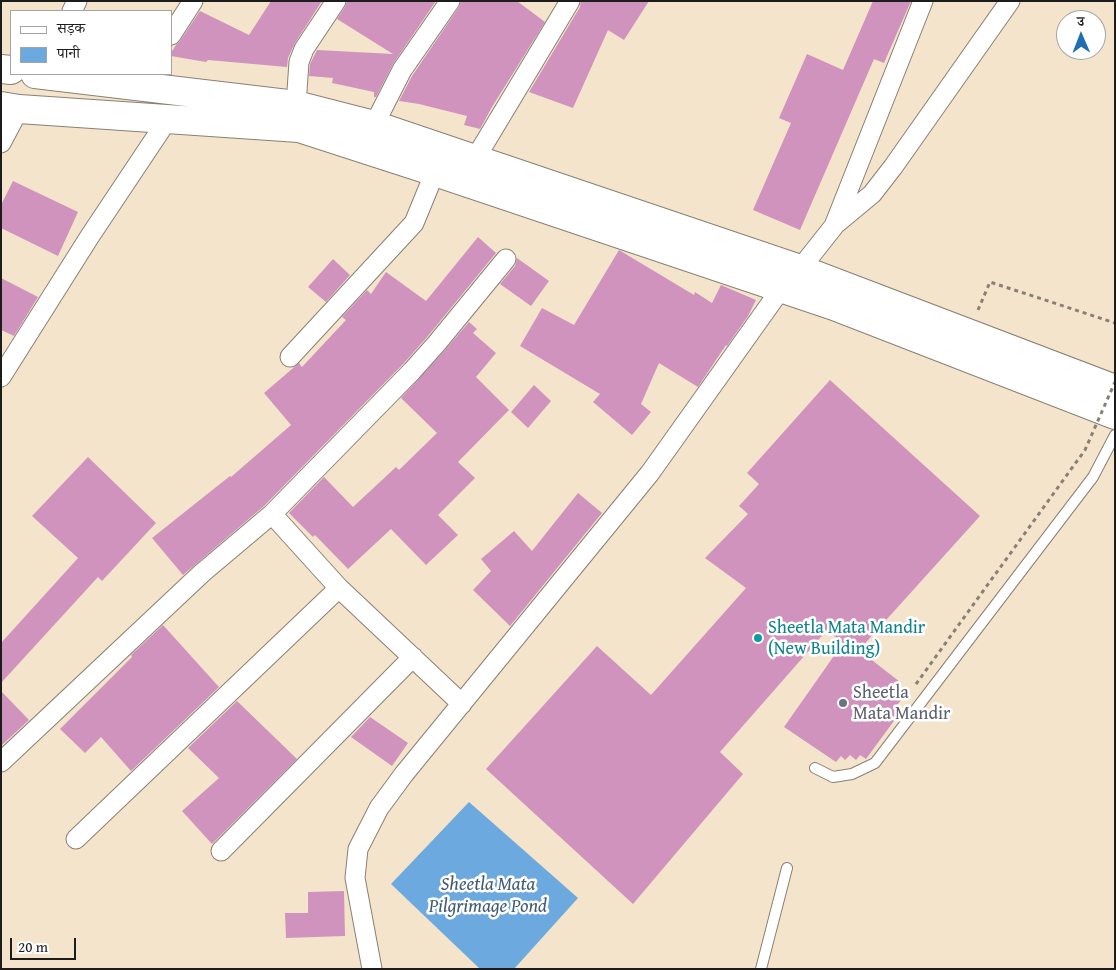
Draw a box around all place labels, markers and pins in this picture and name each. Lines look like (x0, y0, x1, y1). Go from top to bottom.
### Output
place label: Sheetla Mata Mandir (New Building) (768, 617, 925, 660)
marker: Sheetla Mata Mandir (New Building) (752, 632, 764, 644)
place label: Sheetla Mata Mandir (853, 682, 951, 724)
marker: Sheetla Mata Mandir (837, 697, 849, 709)

